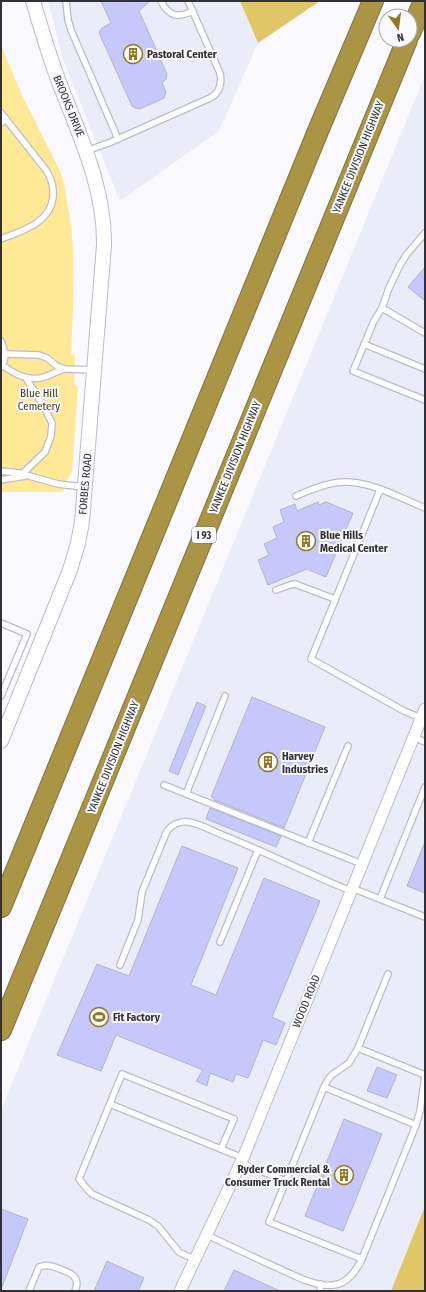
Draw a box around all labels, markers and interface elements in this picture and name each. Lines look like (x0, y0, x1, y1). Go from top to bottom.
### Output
north arrow (378, 8, 418, 48)
text: N (396, 30, 405, 44)
building icon: Pastoral Center (122, 43, 144, 65)
place label: Pastoral Center (147, 48, 218, 61)
street label: BROOKS DRIVE (50, 73, 87, 139)
street label: YANKEE DIVISION HIGHWAY (330, 99, 387, 215)
park label: Blue Hill Cemetery (18, 387, 60, 413)
street label: YANKEE DIVISION HIGHWAY (207, 399, 264, 515)
street label: FORBES ROAD (76, 453, 95, 515)
road number: I 93 (192, 527, 216, 543)
place label: Blue Hills Medical Center (320, 529, 389, 555)
building icon: Blue Hills Medical Center (295, 530, 317, 552)
street label: YANKEE DIVISION HIGHWAY (85, 699, 142, 815)
place label: Harvey Industries (282, 750, 329, 776)
building icon: Harvey Industries (257, 751, 279, 773)
street label: WOOD ROAD (290, 973, 323, 1030)
sports icon: Fit Factory (88, 1006, 110, 1028)
place label: Fit Factory (113, 1011, 161, 1024)
place label: Ryder Commercial & Consumer Truck Rental (225, 1163, 331, 1189)
building icon: Ryder Commercial & Consumer Truck Rental (333, 1164, 355, 1186)

